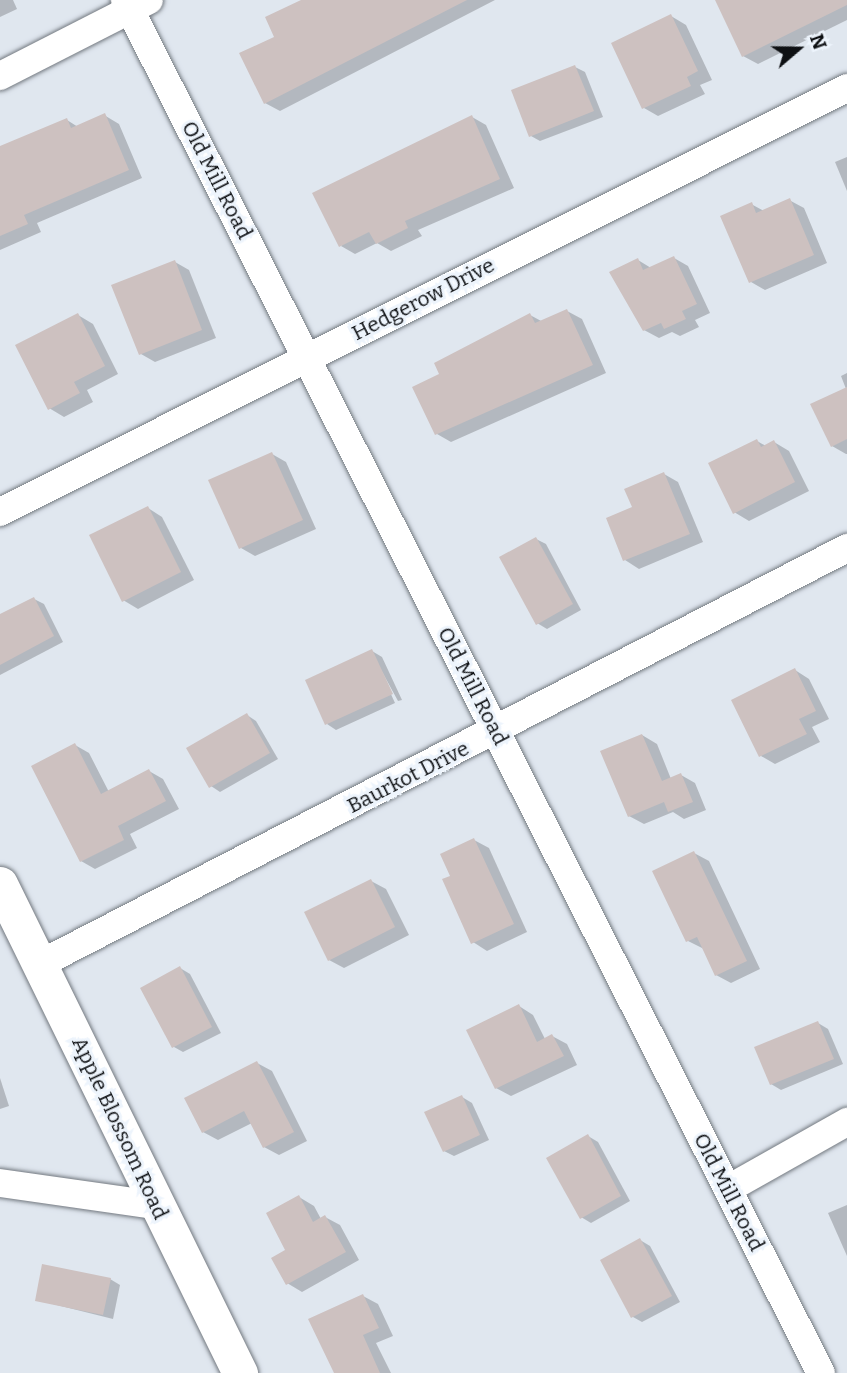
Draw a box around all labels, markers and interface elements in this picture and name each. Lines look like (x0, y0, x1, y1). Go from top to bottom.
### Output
north arrow (763, 14, 833, 84)
text: N (805, 31, 832, 52)
street label: Old Mill Road (177, 117, 257, 243)
street label: Hedgerow Drive (348, 252, 498, 346)
street label: Old Mill Road (433, 623, 513, 749)
street label: Baurkot Drive (343, 736, 473, 818)
street label: Apple Blossom Road (67, 1033, 173, 1223)
street label: Old Mill Road (689, 1129, 769, 1255)

